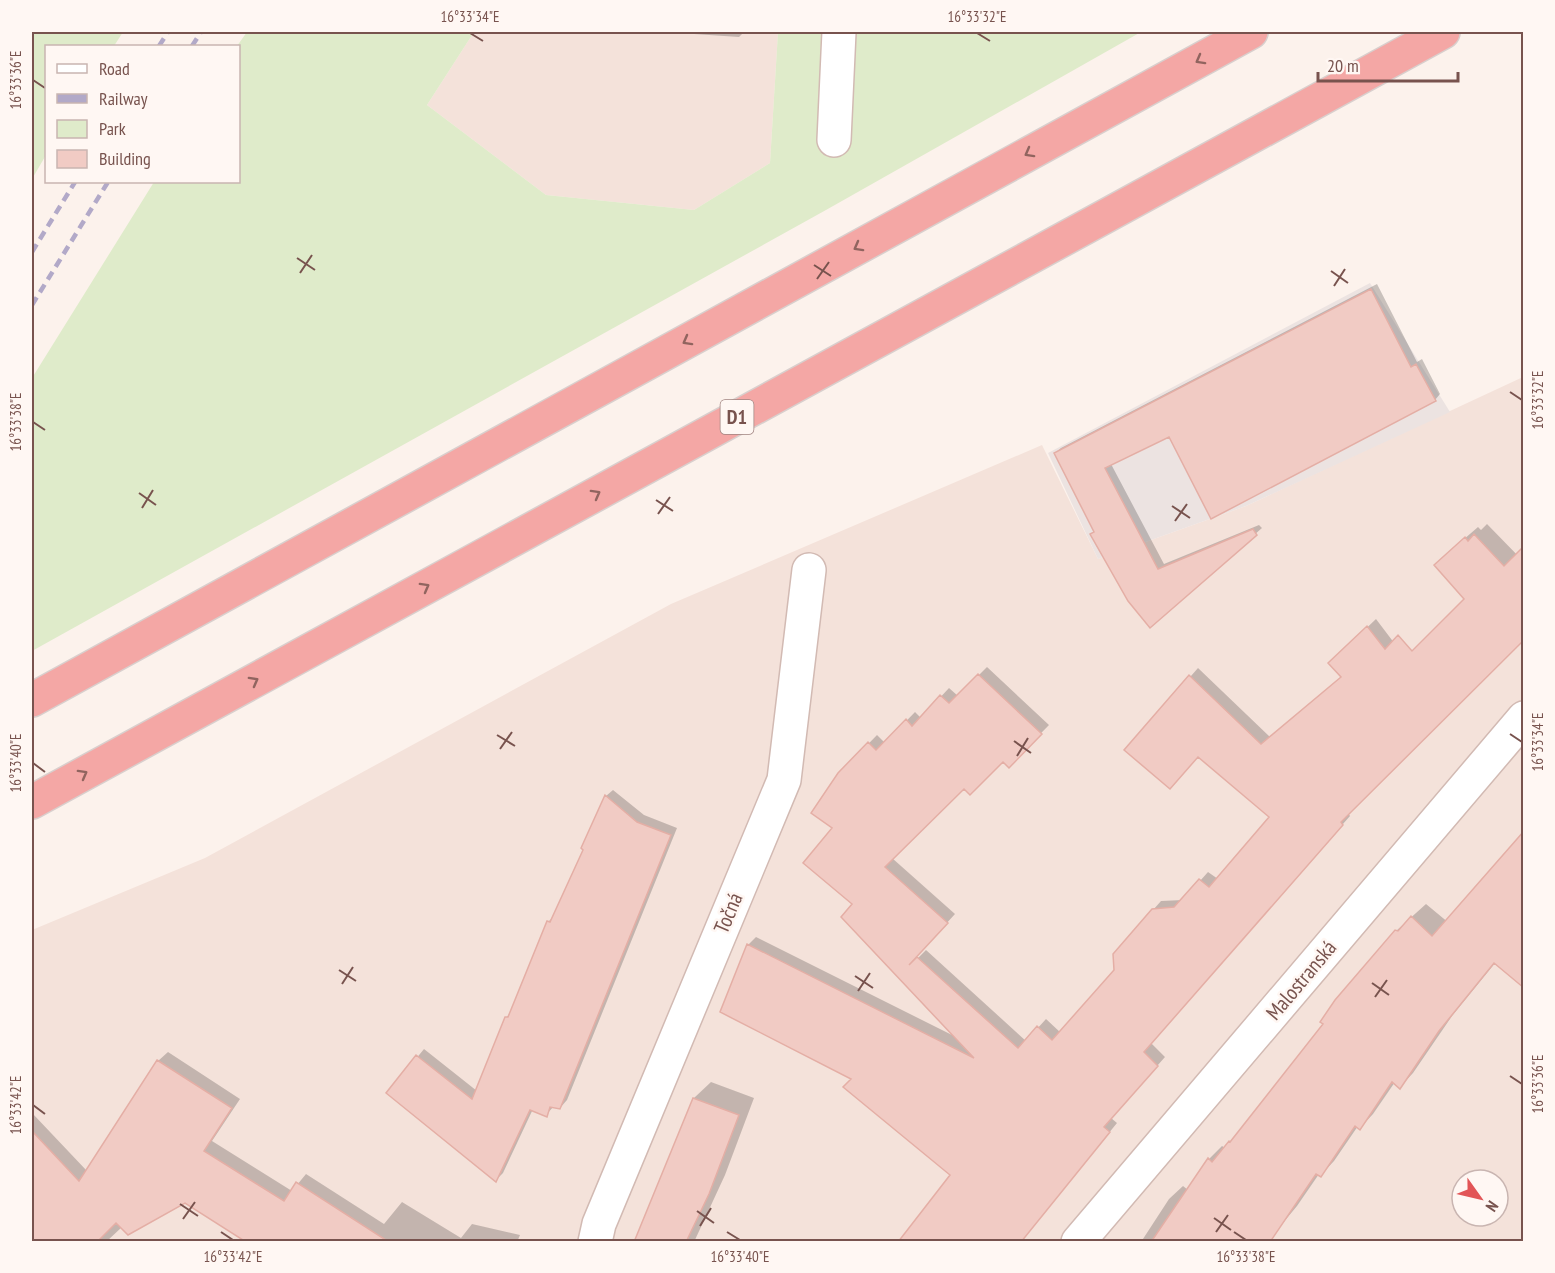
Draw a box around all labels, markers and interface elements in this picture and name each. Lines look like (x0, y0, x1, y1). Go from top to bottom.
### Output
text: 16°33'34"E (440, 7, 500, 26)
text: 16°33'32"E (947, 7, 1007, 26)
legend (45, 45, 240, 183)
scale bar (1318, 45, 1458, 83)
text: 16°33'36"E (6, 50, 25, 110)
one-way arrow (1196, 53, 1206, 64)
text: 20 m (1327, 54, 1359, 77)
text: Road (99, 57, 130, 80)
text: Railway (99, 87, 148, 110)
text: Park (99, 117, 126, 140)
one-way arrow (1025, 146, 1035, 157)
text: Building (99, 147, 151, 170)
one-way arrow (854, 240, 864, 251)
one-way arrow (683, 334, 693, 345)
text: 16°33'32"E (1528, 370, 1547, 430)
text: 16°33'38"E (6, 392, 25, 452)
road number: D1 (720, 400, 754, 434)
one-way arrow (590, 490, 601, 501)
one-way arrow (419, 583, 429, 594)
one-way arrow (248, 677, 258, 688)
text: 16°33'34"E (1528, 712, 1547, 772)
text: 16°33'40"E (6, 733, 25, 793)
one-way arrow (77, 770, 87, 781)
street label: Točná (707, 889, 749, 937)
street label: Malostranská (1260, 935, 1342, 1025)
text: 16°33'36"E (1528, 1054, 1547, 1114)
text: 16°33'42"E (6, 1075, 25, 1135)
north arrow (1450, 1168, 1510, 1228)
text: N (1482, 1197, 1503, 1216)
text: 16°33'42"E (203, 1247, 263, 1266)
text: 16°33'40"E (710, 1247, 770, 1266)
text: 16°33'38"E (1216, 1247, 1276, 1266)

